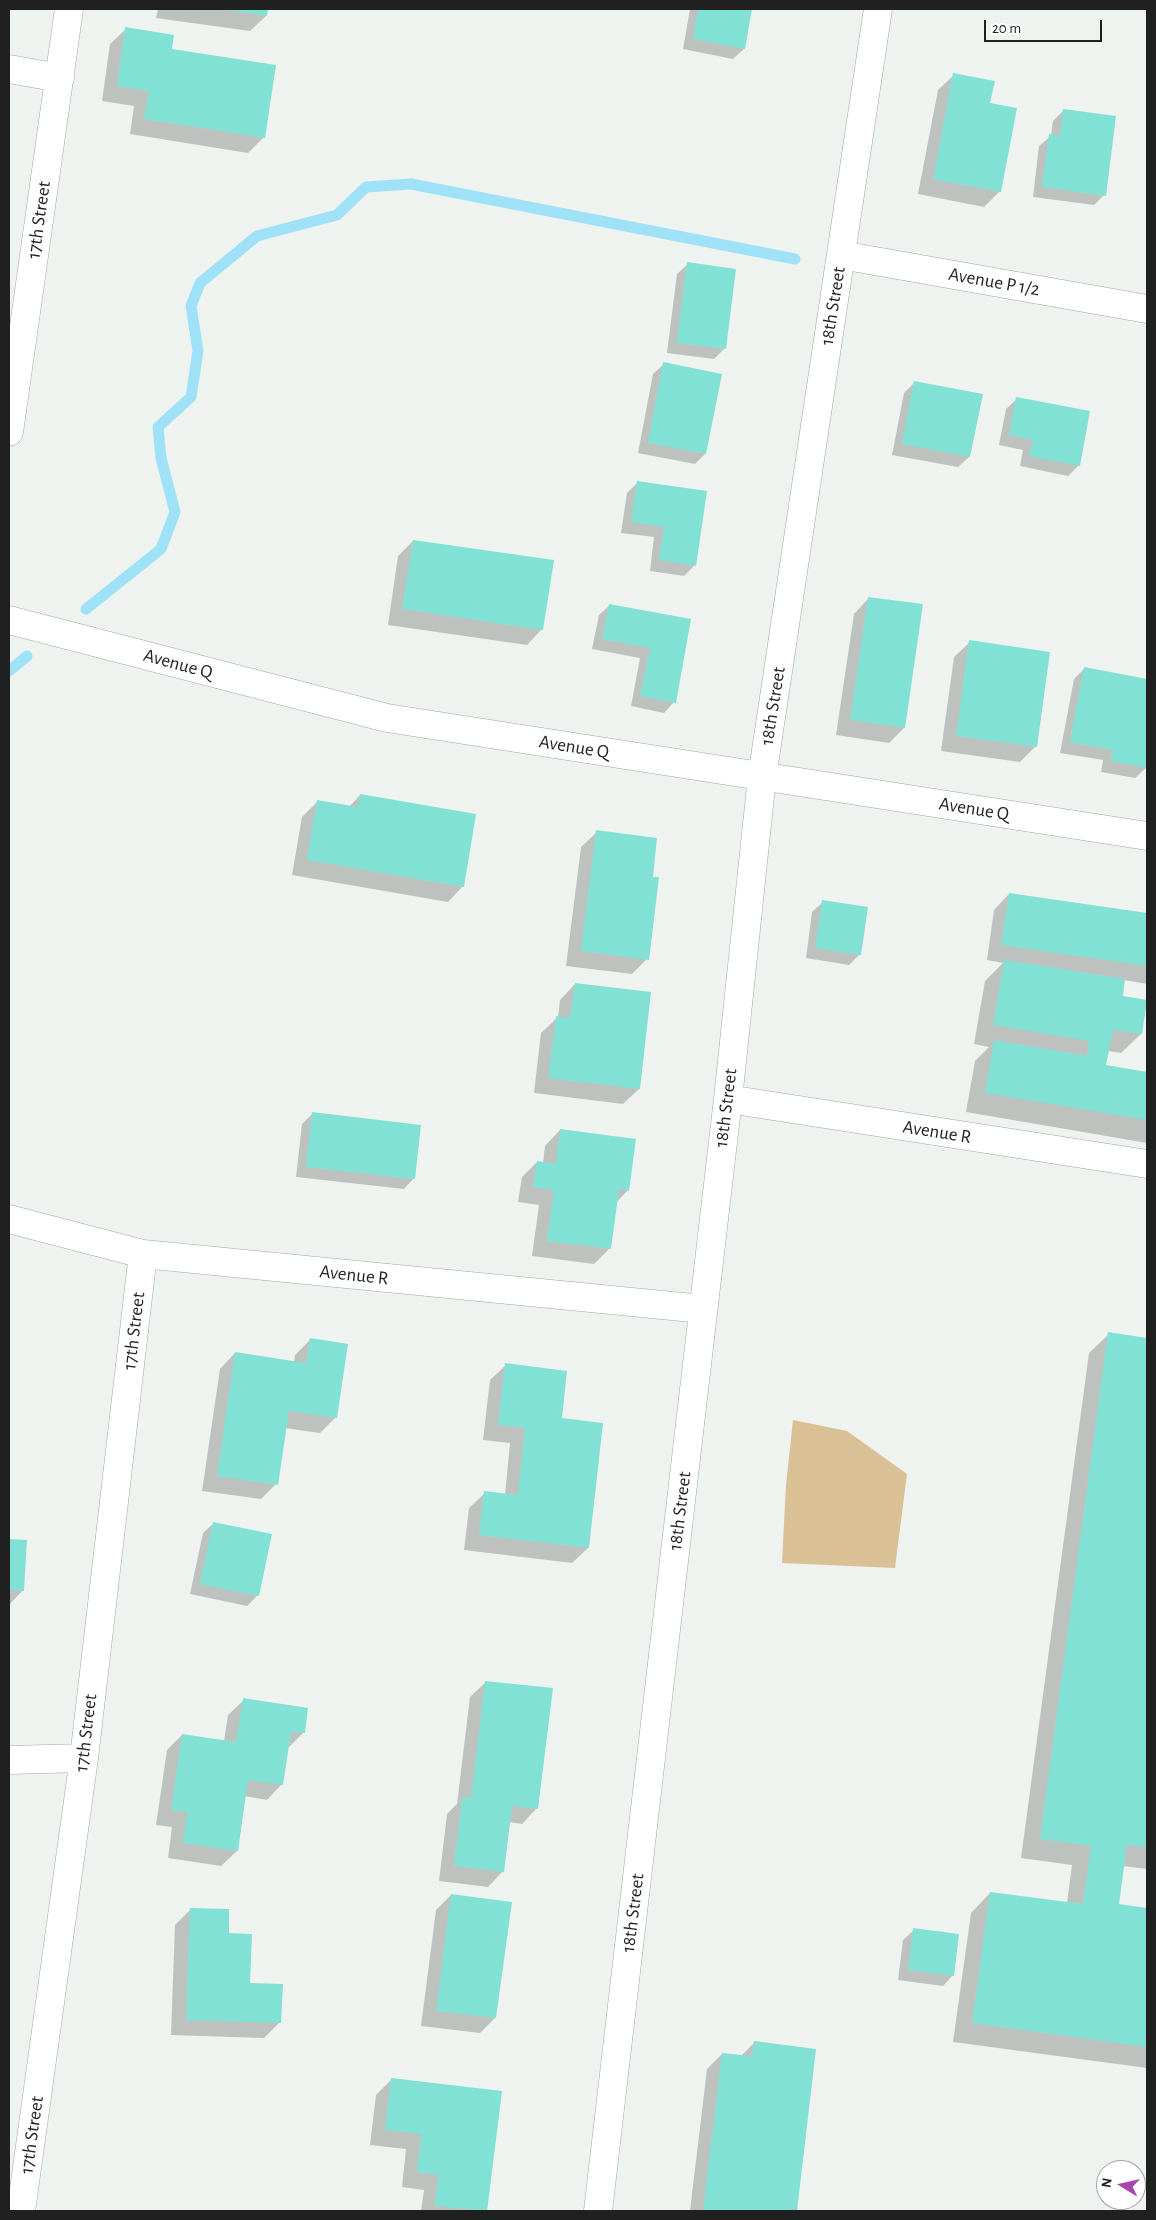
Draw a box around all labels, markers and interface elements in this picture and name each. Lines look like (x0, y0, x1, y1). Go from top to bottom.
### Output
scale bar (986, 10, 1104, 42)
text: 20 m (992, 21, 1021, 36)
street label: 17th Street (22, 180, 56, 260)
street label: Avenue P 1/2 (947, 263, 1041, 301)
street label: 18th Street (816, 265, 850, 347)
street label: Avenue Q (141, 644, 215, 684)
street label: 18th Street (756, 665, 790, 747)
street label: Avenue Q (537, 730, 611, 764)
street label: Avenue Q (937, 792, 1011, 826)
street label: 18th Street (710, 1067, 742, 1149)
street label: Avenue R (901, 1115, 973, 1149)
street label: Avenue R (318, 1260, 390, 1290)
street label: 17th Street (118, 1291, 150, 1371)
street label: 18th Street (664, 1470, 696, 1552)
street label: 17th Street (70, 1693, 102, 1773)
street label: 18th Street (617, 1872, 649, 1954)
street label: 17th Street (15, 2095, 49, 2175)
north arrow (1096, 2160, 1146, 2210)
text: N (1099, 2177, 1115, 2189)

